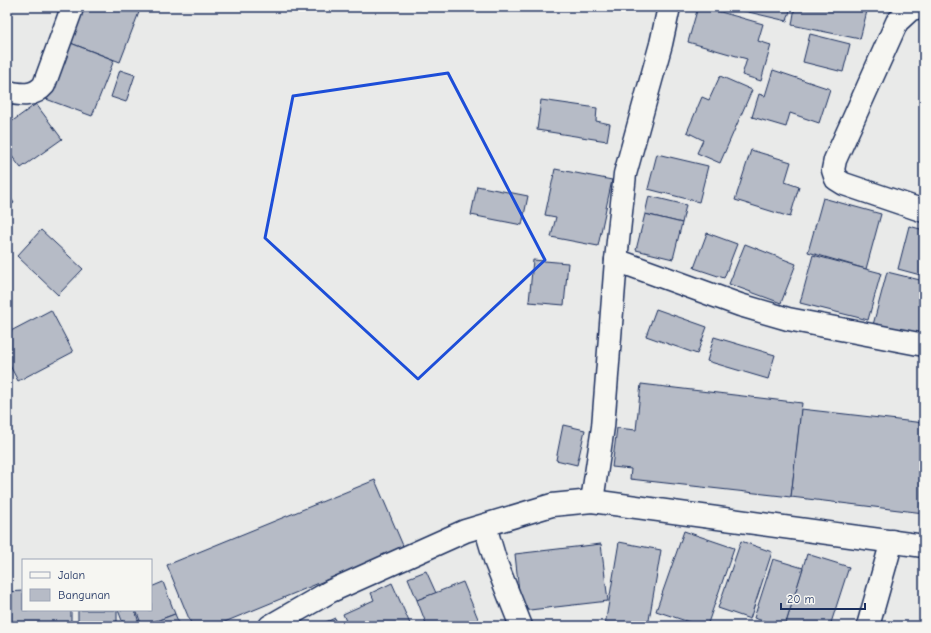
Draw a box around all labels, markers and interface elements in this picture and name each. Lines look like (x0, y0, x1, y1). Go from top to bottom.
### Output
legend (22, 559, 152, 611)
text: Jalan (58, 568, 85, 582)
scale bar (781, 585, 865, 611)
text: Bangunan (58, 588, 110, 602)
text: 20 m (787, 592, 815, 606)

